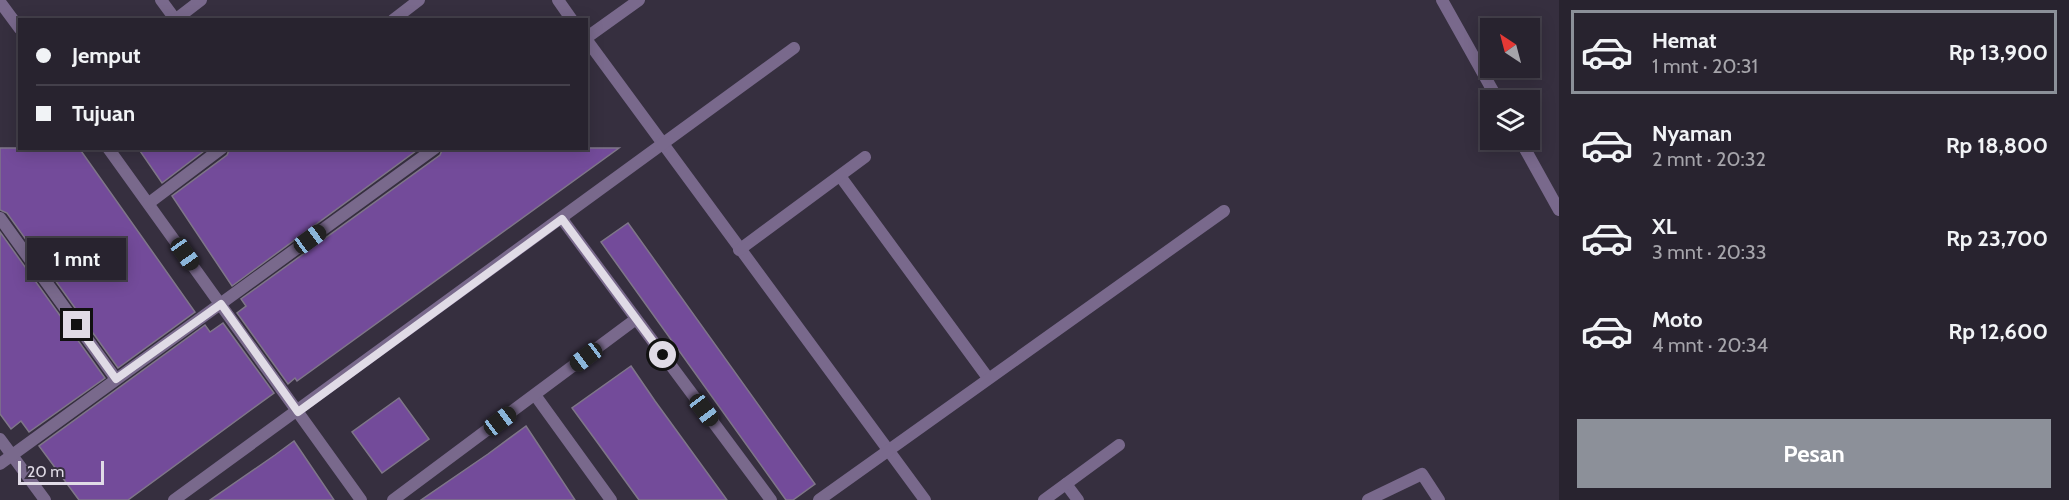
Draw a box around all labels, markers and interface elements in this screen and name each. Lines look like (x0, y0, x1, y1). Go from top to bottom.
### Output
north arrow (1480, 18, 1540, 78)
map controls (1480, 18, 1540, 150)
icon: car (1580, 25, 1634, 79)
text: Hemat (1652, 27, 1717, 54)
text: Rp 13,900 (1949, 39, 2048, 66)
text: Jemput (72, 42, 141, 69)
text: 1 mnt · 20:31 (1652, 54, 1758, 78)
button: layers (1480, 90, 1540, 150)
text: Tujuan (72, 100, 135, 127)
icon: car (1580, 118, 1634, 172)
text: Nyaman (1652, 120, 1732, 147)
text: Rp 18,800 (1946, 132, 2048, 159)
text: 2 mnt · 20:32 (1652, 147, 1766, 171)
icon: car (1580, 211, 1634, 265)
text: XL (1652, 213, 1677, 240)
car (290, 221, 330, 257)
text: Rp 23,700 (1946, 225, 2048, 252)
car (167, 234, 203, 274)
callout: 1 mnt (28, 238, 127, 280)
text: 3 mnt · 20:33 (1652, 240, 1767, 264)
text: 1 mnt (53, 247, 100, 271)
icon: car (1580, 304, 1634, 358)
text: Moto (1652, 306, 1703, 333)
route end (63, 311, 90, 338)
text: Rp 12,600 (1949, 318, 2048, 345)
text: 4 mnt · 20:34 (1652, 333, 1768, 357)
car (566, 339, 606, 375)
route start (649, 341, 676, 368)
car (686, 390, 722, 430)
car (480, 403, 520, 439)
button: Pesan (1577, 419, 2051, 488)
scale bar (18, 458, 104, 486)
text: 20 m (27, 462, 64, 481)

